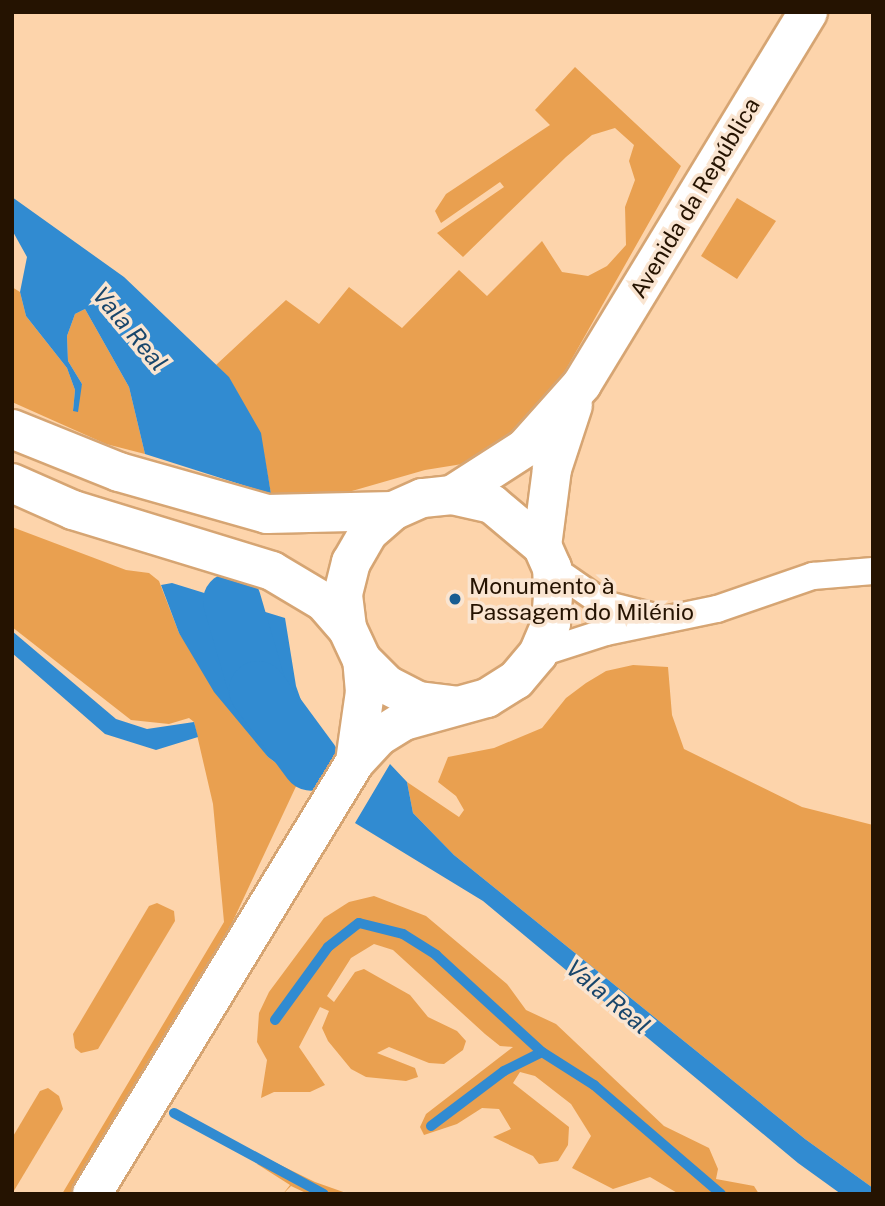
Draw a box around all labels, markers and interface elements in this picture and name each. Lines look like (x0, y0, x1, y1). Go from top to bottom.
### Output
street label: Avenida da República (624, 93, 766, 303)
water label: Vala Real (87, 281, 173, 377)
place label: Monumento à Passagem do Milénio (469, 572, 694, 626)
marker: Monumento à Passagem do Milénio (447, 591, 463, 607)
water label: Vala Real (560, 954, 656, 1040)

